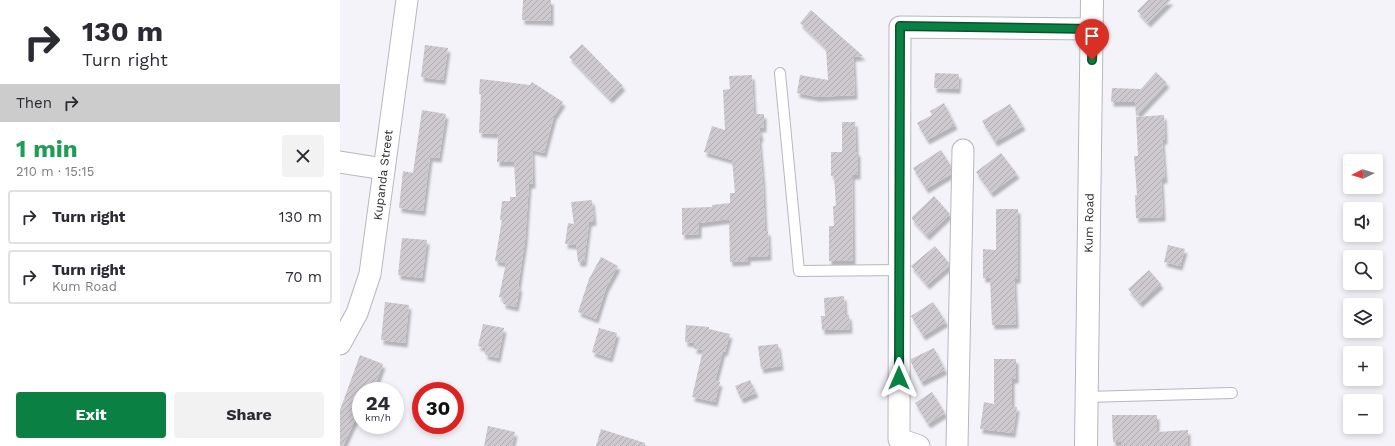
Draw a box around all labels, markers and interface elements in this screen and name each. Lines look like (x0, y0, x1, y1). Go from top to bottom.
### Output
text: 130 m (82, 15, 163, 48)
icon: right (16, 16, 68, 68)
pin (1075, 19, 1109, 60)
icon: arrive (1081, 25, 1103, 47)
text: Turn right (82, 49, 168, 70)
icon: right (60, 92, 82, 114)
text: Then (16, 94, 52, 112)
street label: Kupanda Street (371, 129, 395, 221)
text: 1 min (16, 135, 78, 163)
button: close (282, 135, 324, 177)
north arrow (1343, 154, 1383, 194)
map controls (1343, 154, 1383, 434)
text: 210 m · 15:15 (16, 164, 94, 179)
street label: Kum Road (1081, 193, 1097, 253)
button: sound (1343, 202, 1383, 242)
icon: right (18, 206, 40, 228)
text: Turn right (52, 208, 125, 226)
text: 130 m (279, 208, 322, 226)
button: search (1343, 250, 1383, 290)
text: Turn right (52, 261, 125, 279)
icon: right (18, 266, 40, 288)
text: 70 m (285, 268, 322, 286)
text: Kum Road (52, 279, 117, 294)
button: layers (1343, 298, 1383, 338)
button: + (1343, 346, 1383, 386)
position arrow (878, 357, 920, 399)
speed limit sign: 30 (412, 382, 464, 434)
text: 24 (366, 391, 390, 415)
button: Exit (16, 392, 166, 438)
button: Share (174, 392, 324, 438)
button: − (1343, 394, 1383, 434)
text: km/h (365, 412, 391, 423)

